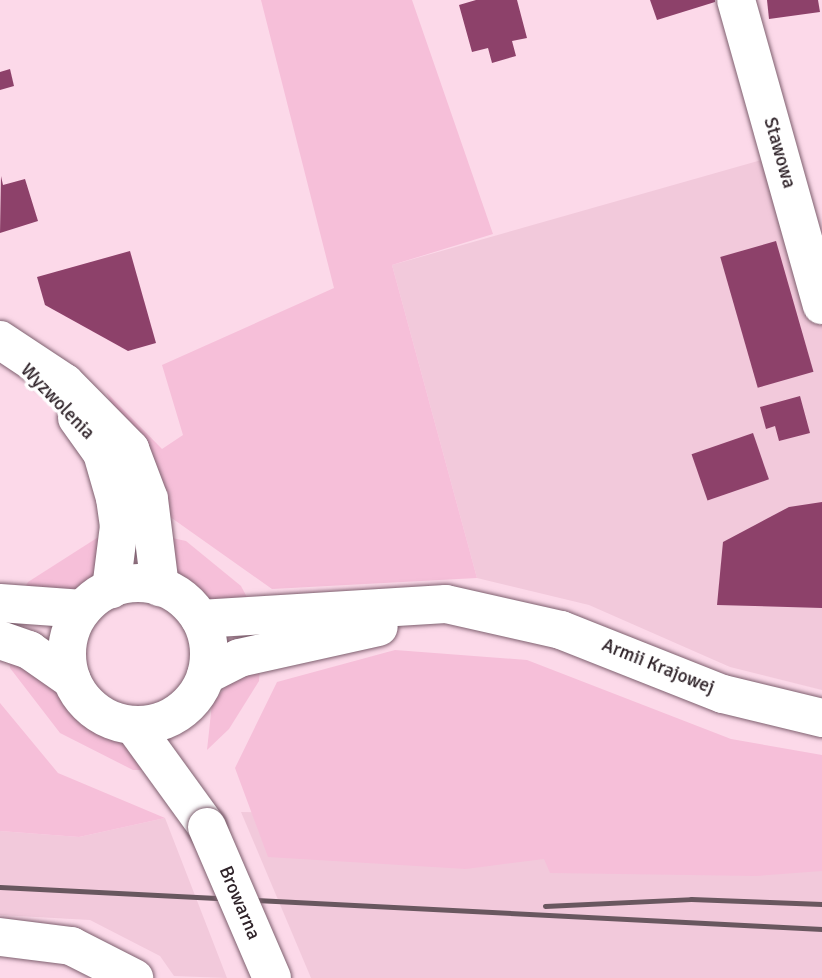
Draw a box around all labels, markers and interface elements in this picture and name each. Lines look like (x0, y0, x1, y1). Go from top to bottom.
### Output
street label: Stawowa (758, 115, 800, 191)
street label: Wyzwolenia (15, 359, 99, 445)
street label: Armii Krajowej (598, 634, 718, 700)
street label: Browarna (213, 863, 265, 943)

